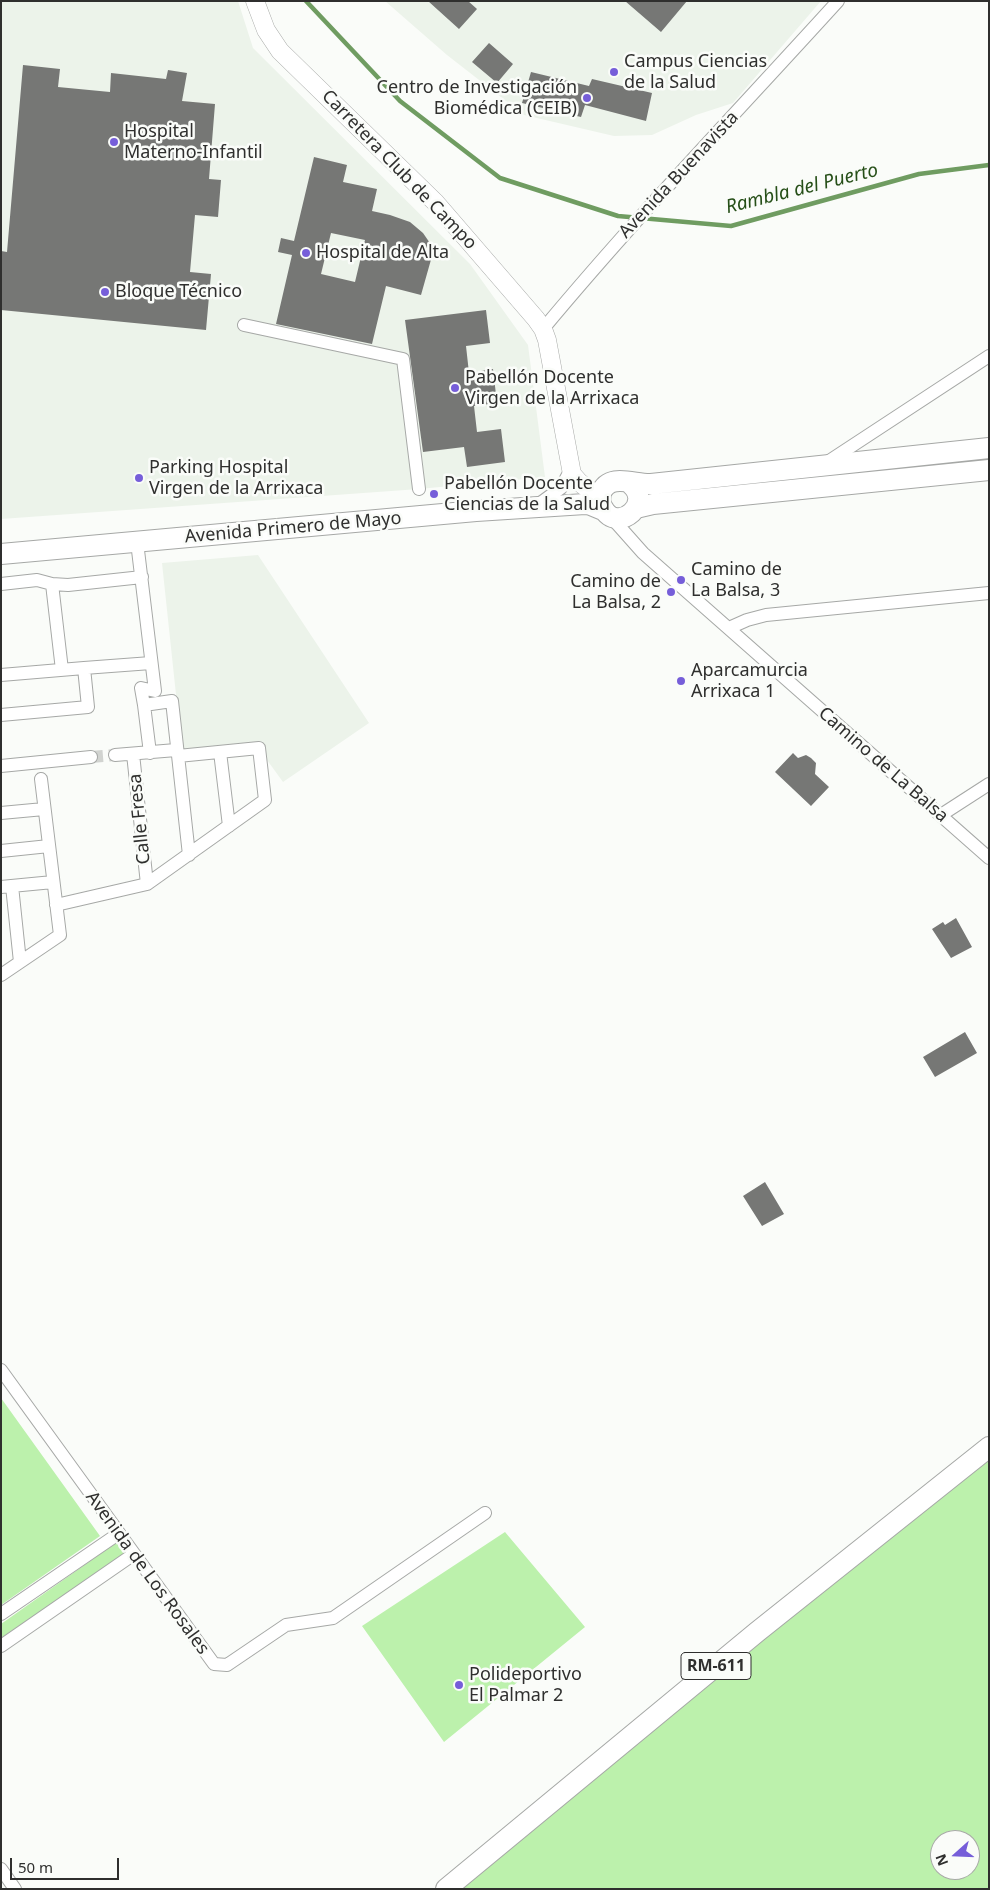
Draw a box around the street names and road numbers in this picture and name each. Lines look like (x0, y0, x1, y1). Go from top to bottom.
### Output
street label: Carretera Club de Campo (317, 86, 481, 254)
street label: Avenida Buenavista (615, 107, 743, 243)
street label: Avenida Primero de Mayo (184, 508, 402, 548)
street label: Camino de La Balsa (814, 703, 952, 827)
street label: Calle Fresa (125, 773, 155, 865)
street label: Avenida de Los Rosales (81, 1487, 213, 1659)
road number: RM-611 (681, 1652, 751, 1680)

